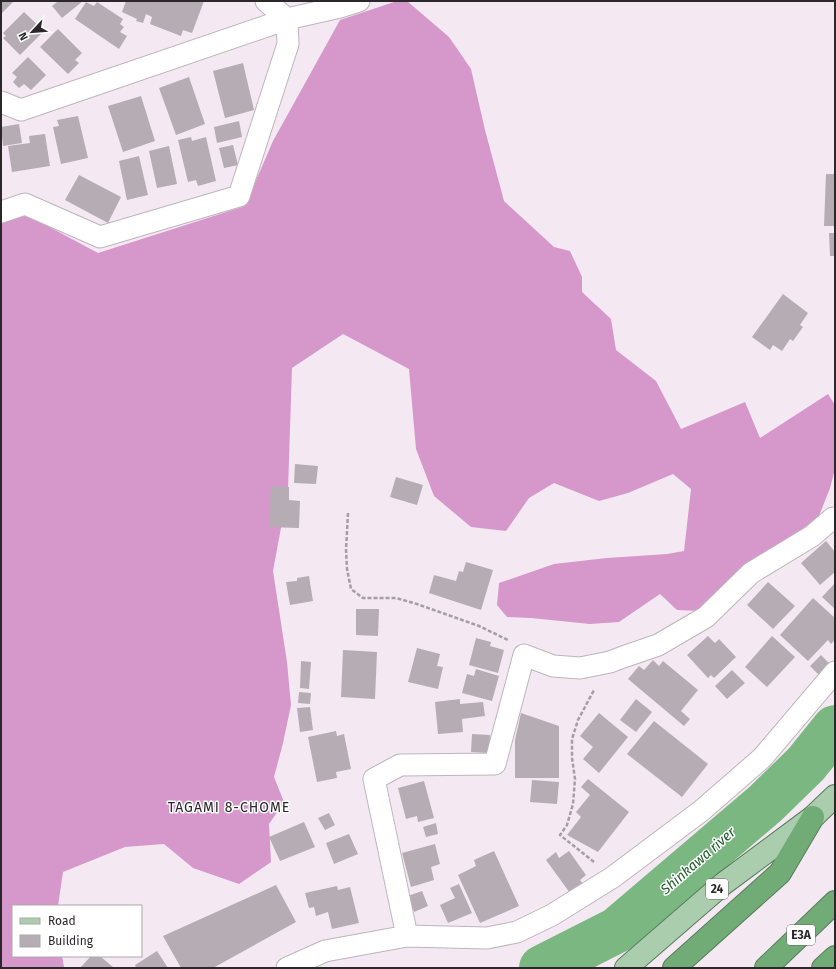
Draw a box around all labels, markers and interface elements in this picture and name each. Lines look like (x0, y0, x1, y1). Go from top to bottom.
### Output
north arrow (12, 12, 52, 52)
text: N (16, 30, 31, 42)
district label: TAGAMI 8-CHOME (168, 799, 290, 816)
water label: Shinkawa river (656, 824, 739, 899)
road number: 24 (706, 879, 728, 899)
legend (12, 905, 142, 957)
text: Road (48, 914, 76, 928)
road number: E3A (787, 925, 815, 945)
text: Building (48, 934, 94, 948)

